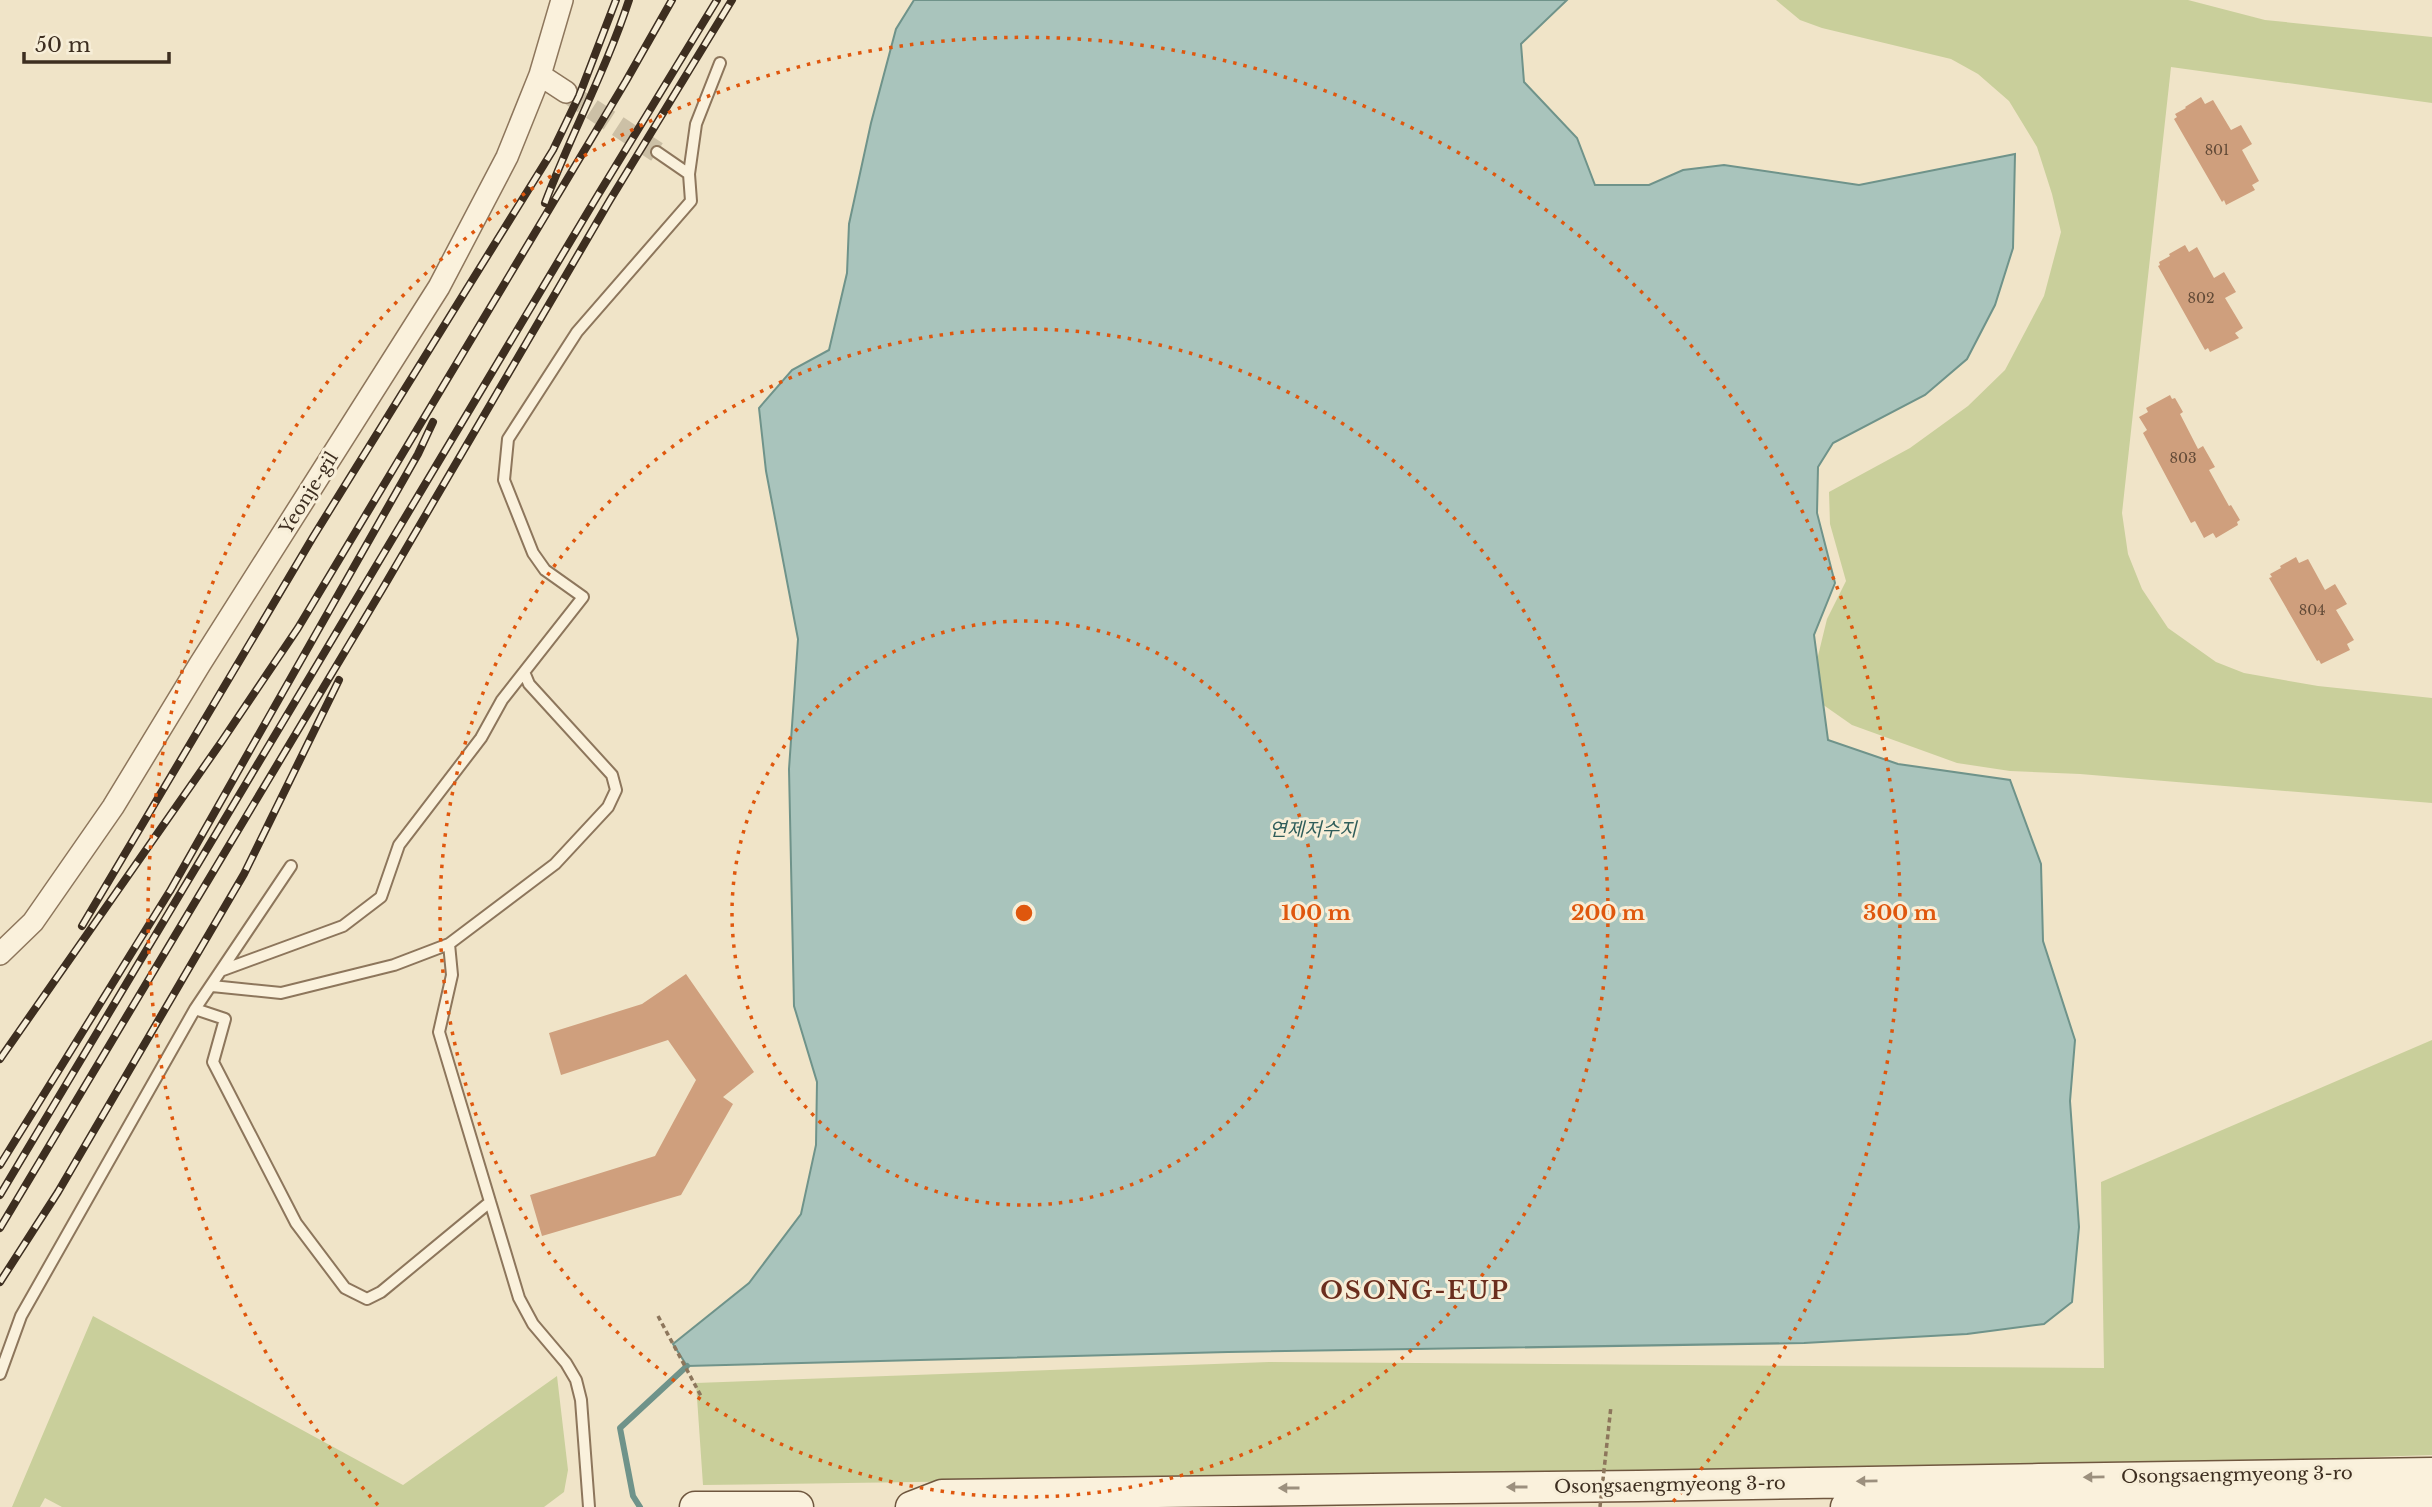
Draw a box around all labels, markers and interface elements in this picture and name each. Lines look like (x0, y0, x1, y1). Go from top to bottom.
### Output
scale bar (24, 21, 170, 65)
text: 50 m (35, 32, 91, 58)
house number: 801 (2205, 141, 2229, 159)
house number: 802 (2187, 289, 2215, 307)
street label: Yeonje-gil (275, 448, 343, 539)
house number: 803 (2169, 449, 2197, 467)
house number: 804 (2299, 601, 2325, 619)
water label: 연제저수지 (1269, 818, 1358, 841)
text: 100 m (1281, 900, 1351, 926)
text: 200 m (1571, 900, 1645, 926)
text: 300 m (1863, 900, 1937, 926)
centre of rings (1012, 901, 1036, 925)
district label: OSONG-EUP (1320, 1276, 1510, 1305)
street label: Osongsaengmyeong 3-ro (2121, 1462, 2353, 1488)
one-way arrow (2083, 1471, 2105, 1482)
street label: Osongsaengmyeong 3-ro (1554, 1472, 1786, 1498)
one-way arrow (1856, 1475, 1878, 1487)
one-way arrow (1506, 1481, 1528, 1493)
one-way arrow (1278, 1483, 1300, 1494)

